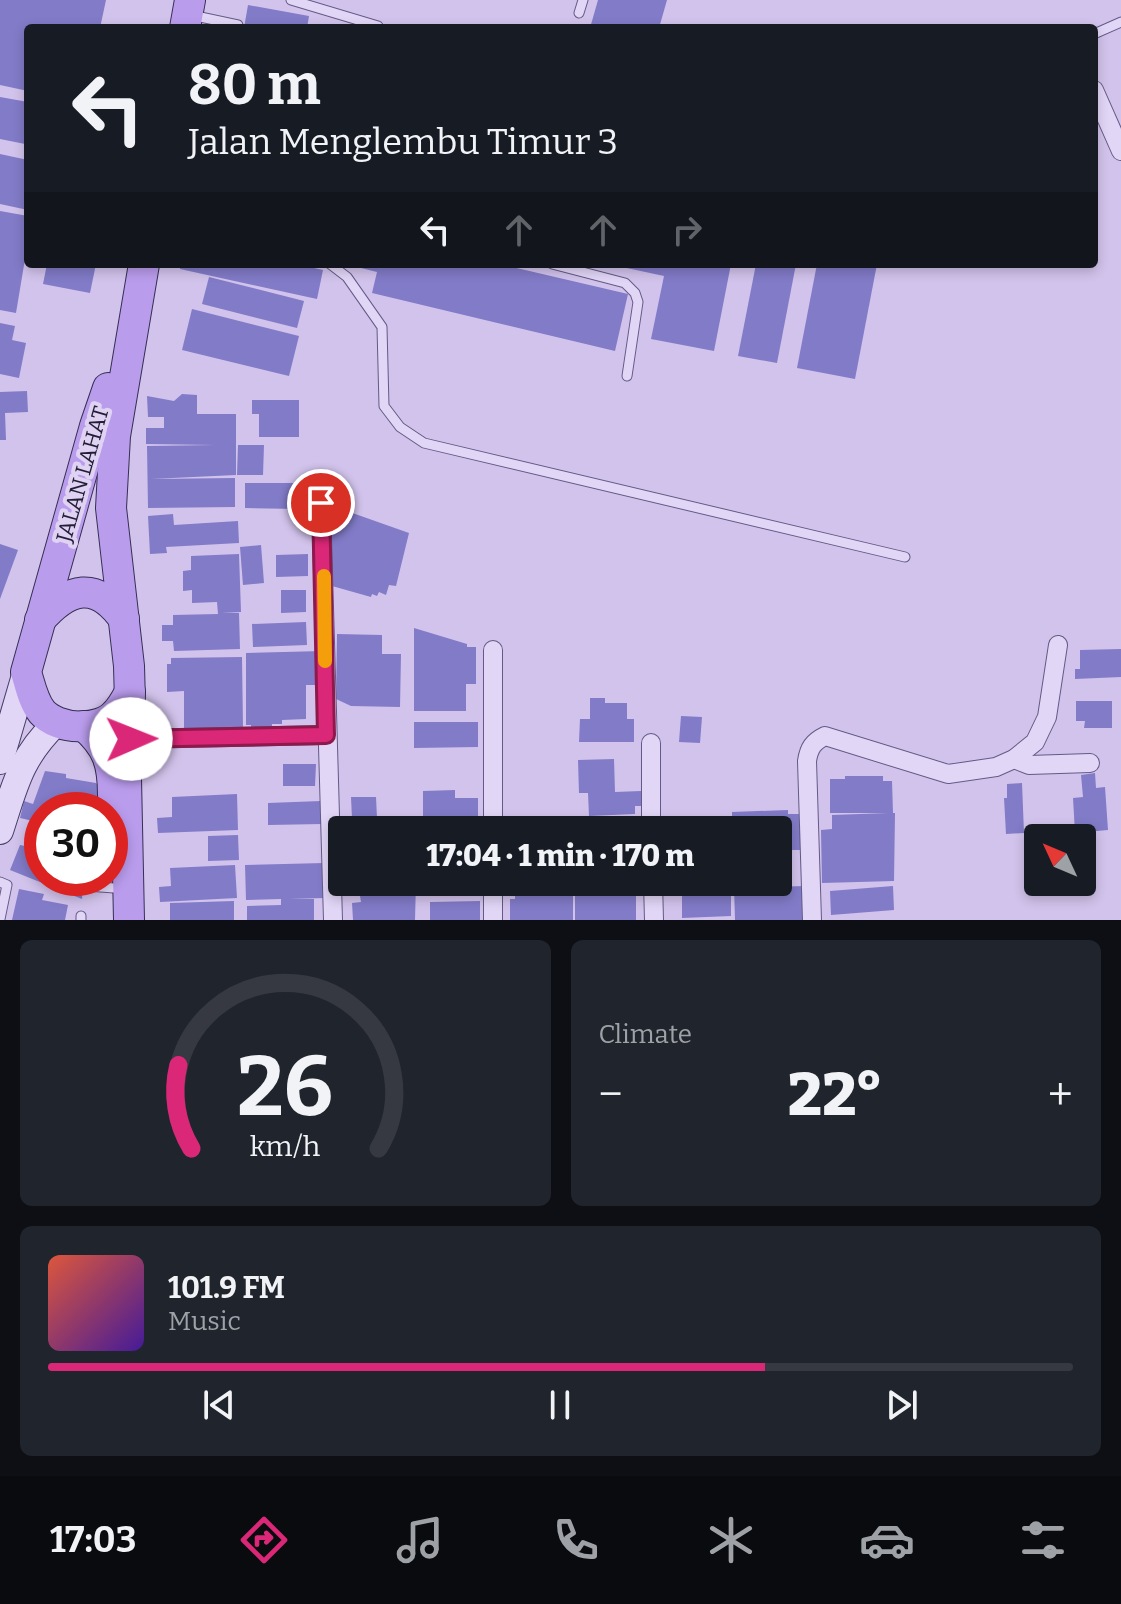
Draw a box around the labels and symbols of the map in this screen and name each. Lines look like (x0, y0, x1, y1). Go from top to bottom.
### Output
street label: JALAN LAHAT (50, 403, 115, 546)
pin (287, 469, 355, 537)
position arrow (89, 697, 173, 781)
speed limit sign: 30 (24, 792, 128, 896)
north arrow (1024, 824, 1096, 896)

